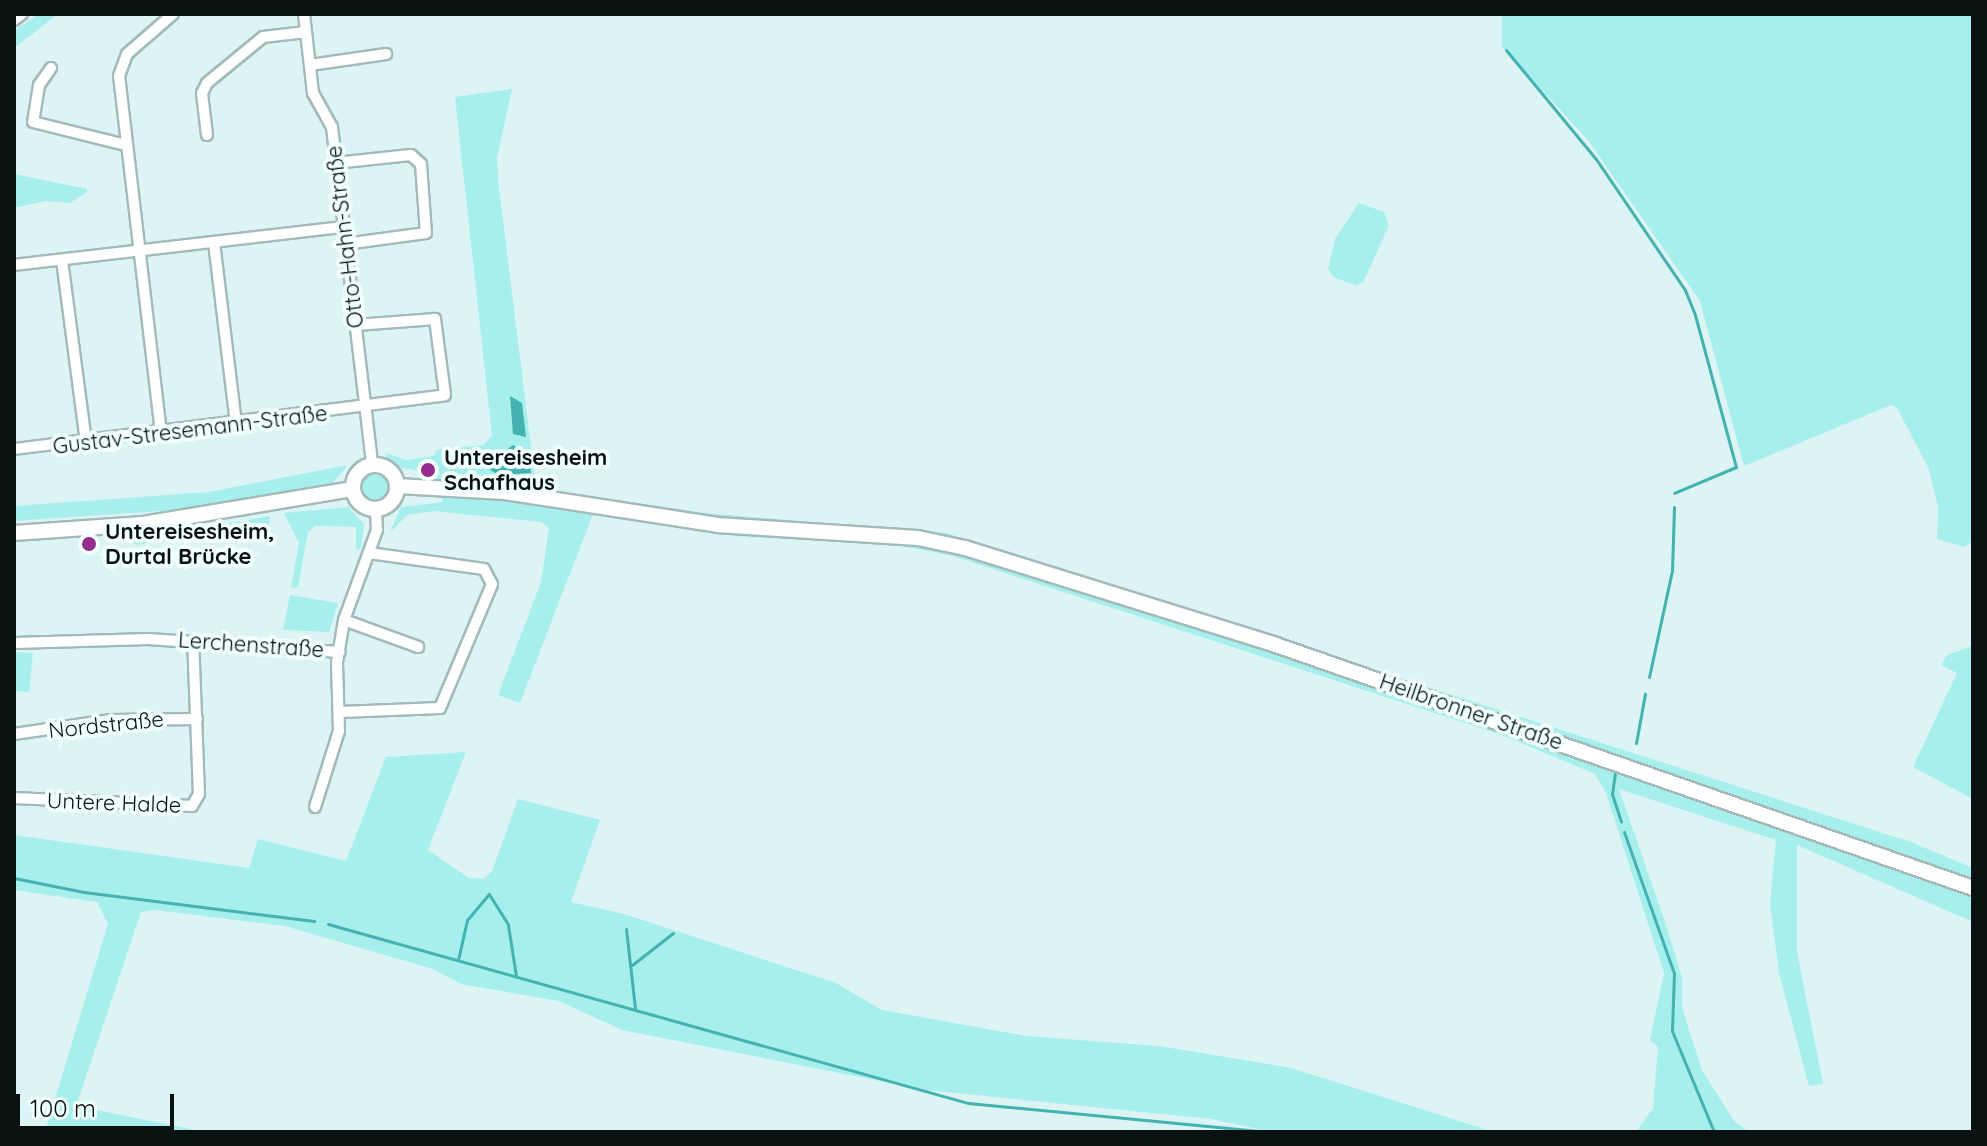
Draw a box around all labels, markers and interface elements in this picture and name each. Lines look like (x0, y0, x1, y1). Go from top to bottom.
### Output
street label: Otto-Hahn-Straße (321, 144, 369, 330)
street label: Gustav-Stresemann-Straße (51, 400, 329, 460)
place label: Untereisesheim Schafhaus (444, 444, 607, 496)
marker: Untereisesheim Schafhaus (419, 461, 437, 479)
place label: Untereisesheim, Durtal Brücke (105, 518, 274, 570)
marker: Untereisesheim, Durtal Brücke (80, 535, 98, 553)
street label: Lerchenstraße (177, 627, 325, 663)
street label: Heilbronner Straße (1376, 668, 1566, 756)
street label: Nordstraße (47, 706, 165, 744)
street label: Untere Halde (46, 787, 182, 819)
scale bar (20, 1078, 178, 1128)
text: 100 m (30, 1093, 96, 1123)

